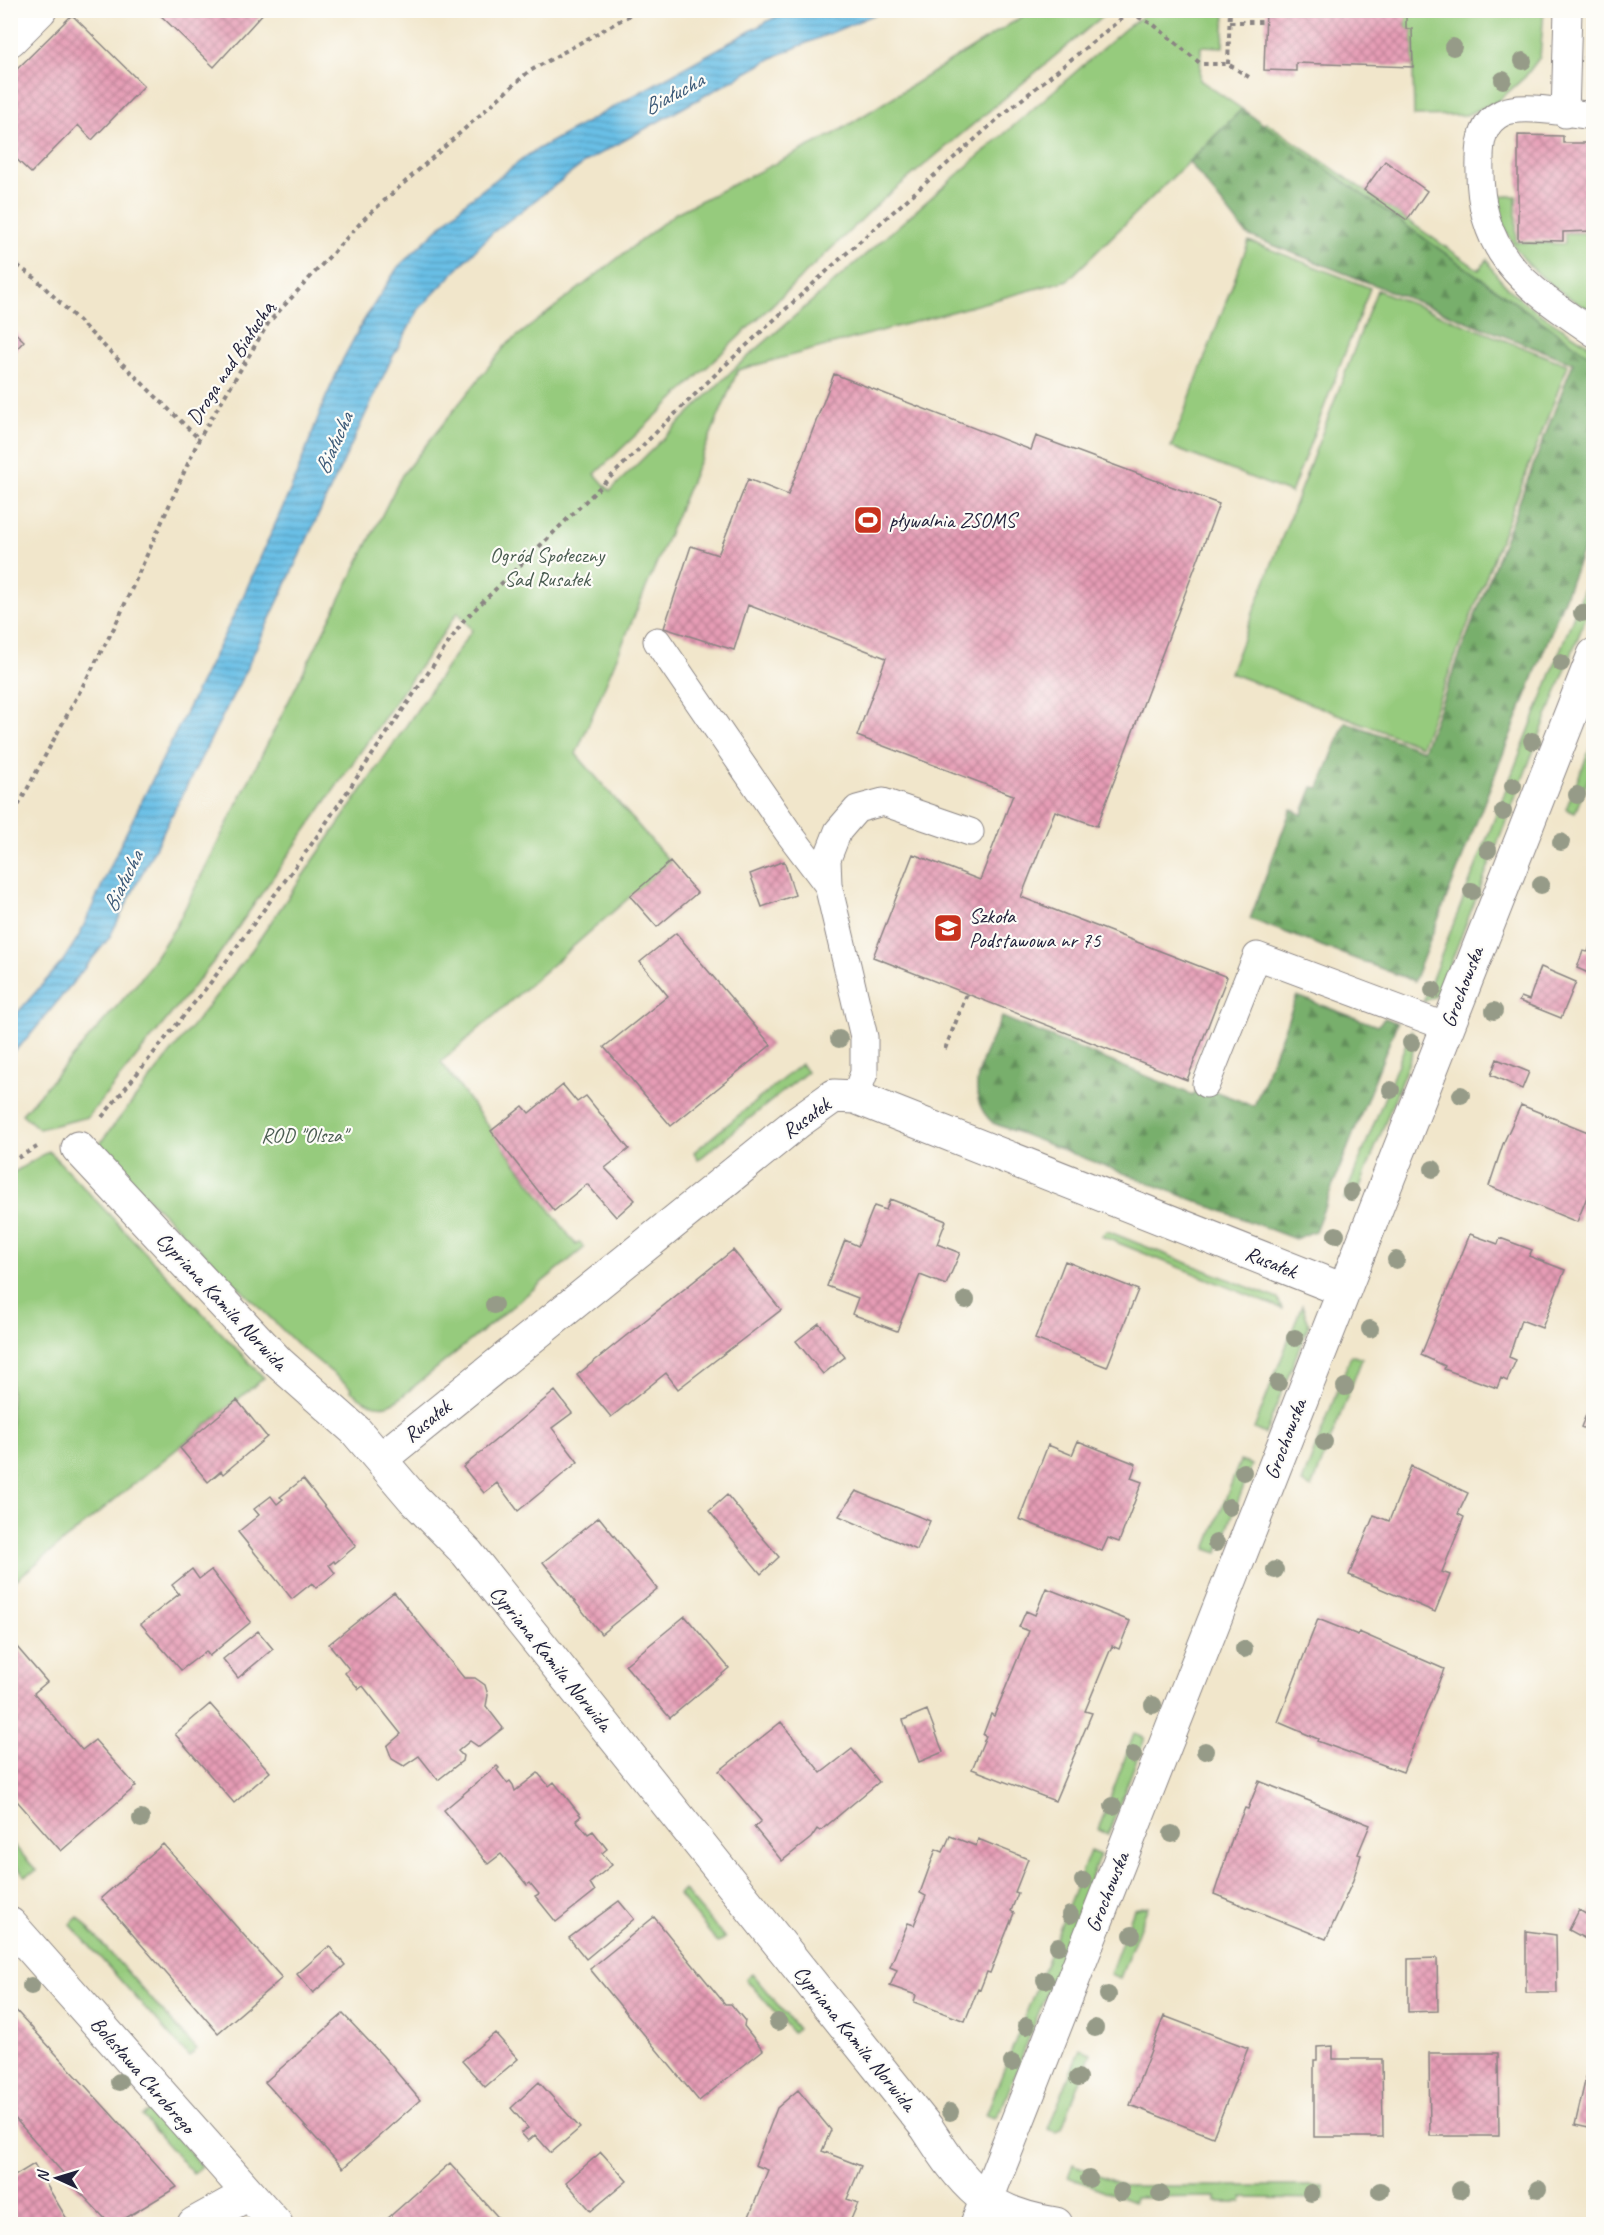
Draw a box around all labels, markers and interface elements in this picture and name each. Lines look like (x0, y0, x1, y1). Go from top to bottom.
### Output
water label: Białucha (639, 65, 710, 121)
street label: Droga nad Białuchą (180, 295, 281, 430)
water label: Białucha (308, 406, 361, 478)
sports icon: pływalnia ZSOMS (852, 504, 884, 536)
place label: pływalnia ZSOMS (889, 507, 1019, 533)
park label: Ogród Społeczny Sad Rusałek (490, 542, 606, 592)
water label: Białucha (96, 844, 151, 916)
place label: Szkoła Podstawowa nr 75 (969, 903, 1102, 953)
school or university icon: Szkoła Podstawowa nr 75 (932, 912, 964, 944)
street label: Grochowska (1435, 941, 1490, 1031)
street label: Rusałek (777, 1090, 837, 1144)
park label: ROD "Olsza" (261, 1122, 351, 1148)
street label: Cypriana Kamila Norwida (151, 1226, 295, 1377)
street label: Rusałek (1241, 1240, 1303, 1285)
street label: Rusałek (398, 1393, 458, 1448)
street label: Grochowska (1258, 1393, 1313, 1483)
street label: Cypriana Kamila Norwida (484, 1580, 619, 1738)
street label: Grochowska (1079, 1846, 1136, 1936)
street label: Cypriana Kamila Norwida (788, 1960, 923, 2118)
street label: Bolesława Chrobrego (85, 2011, 203, 2141)
north arrow (27, 2148, 87, 2208)
text: N (33, 2168, 54, 2183)

